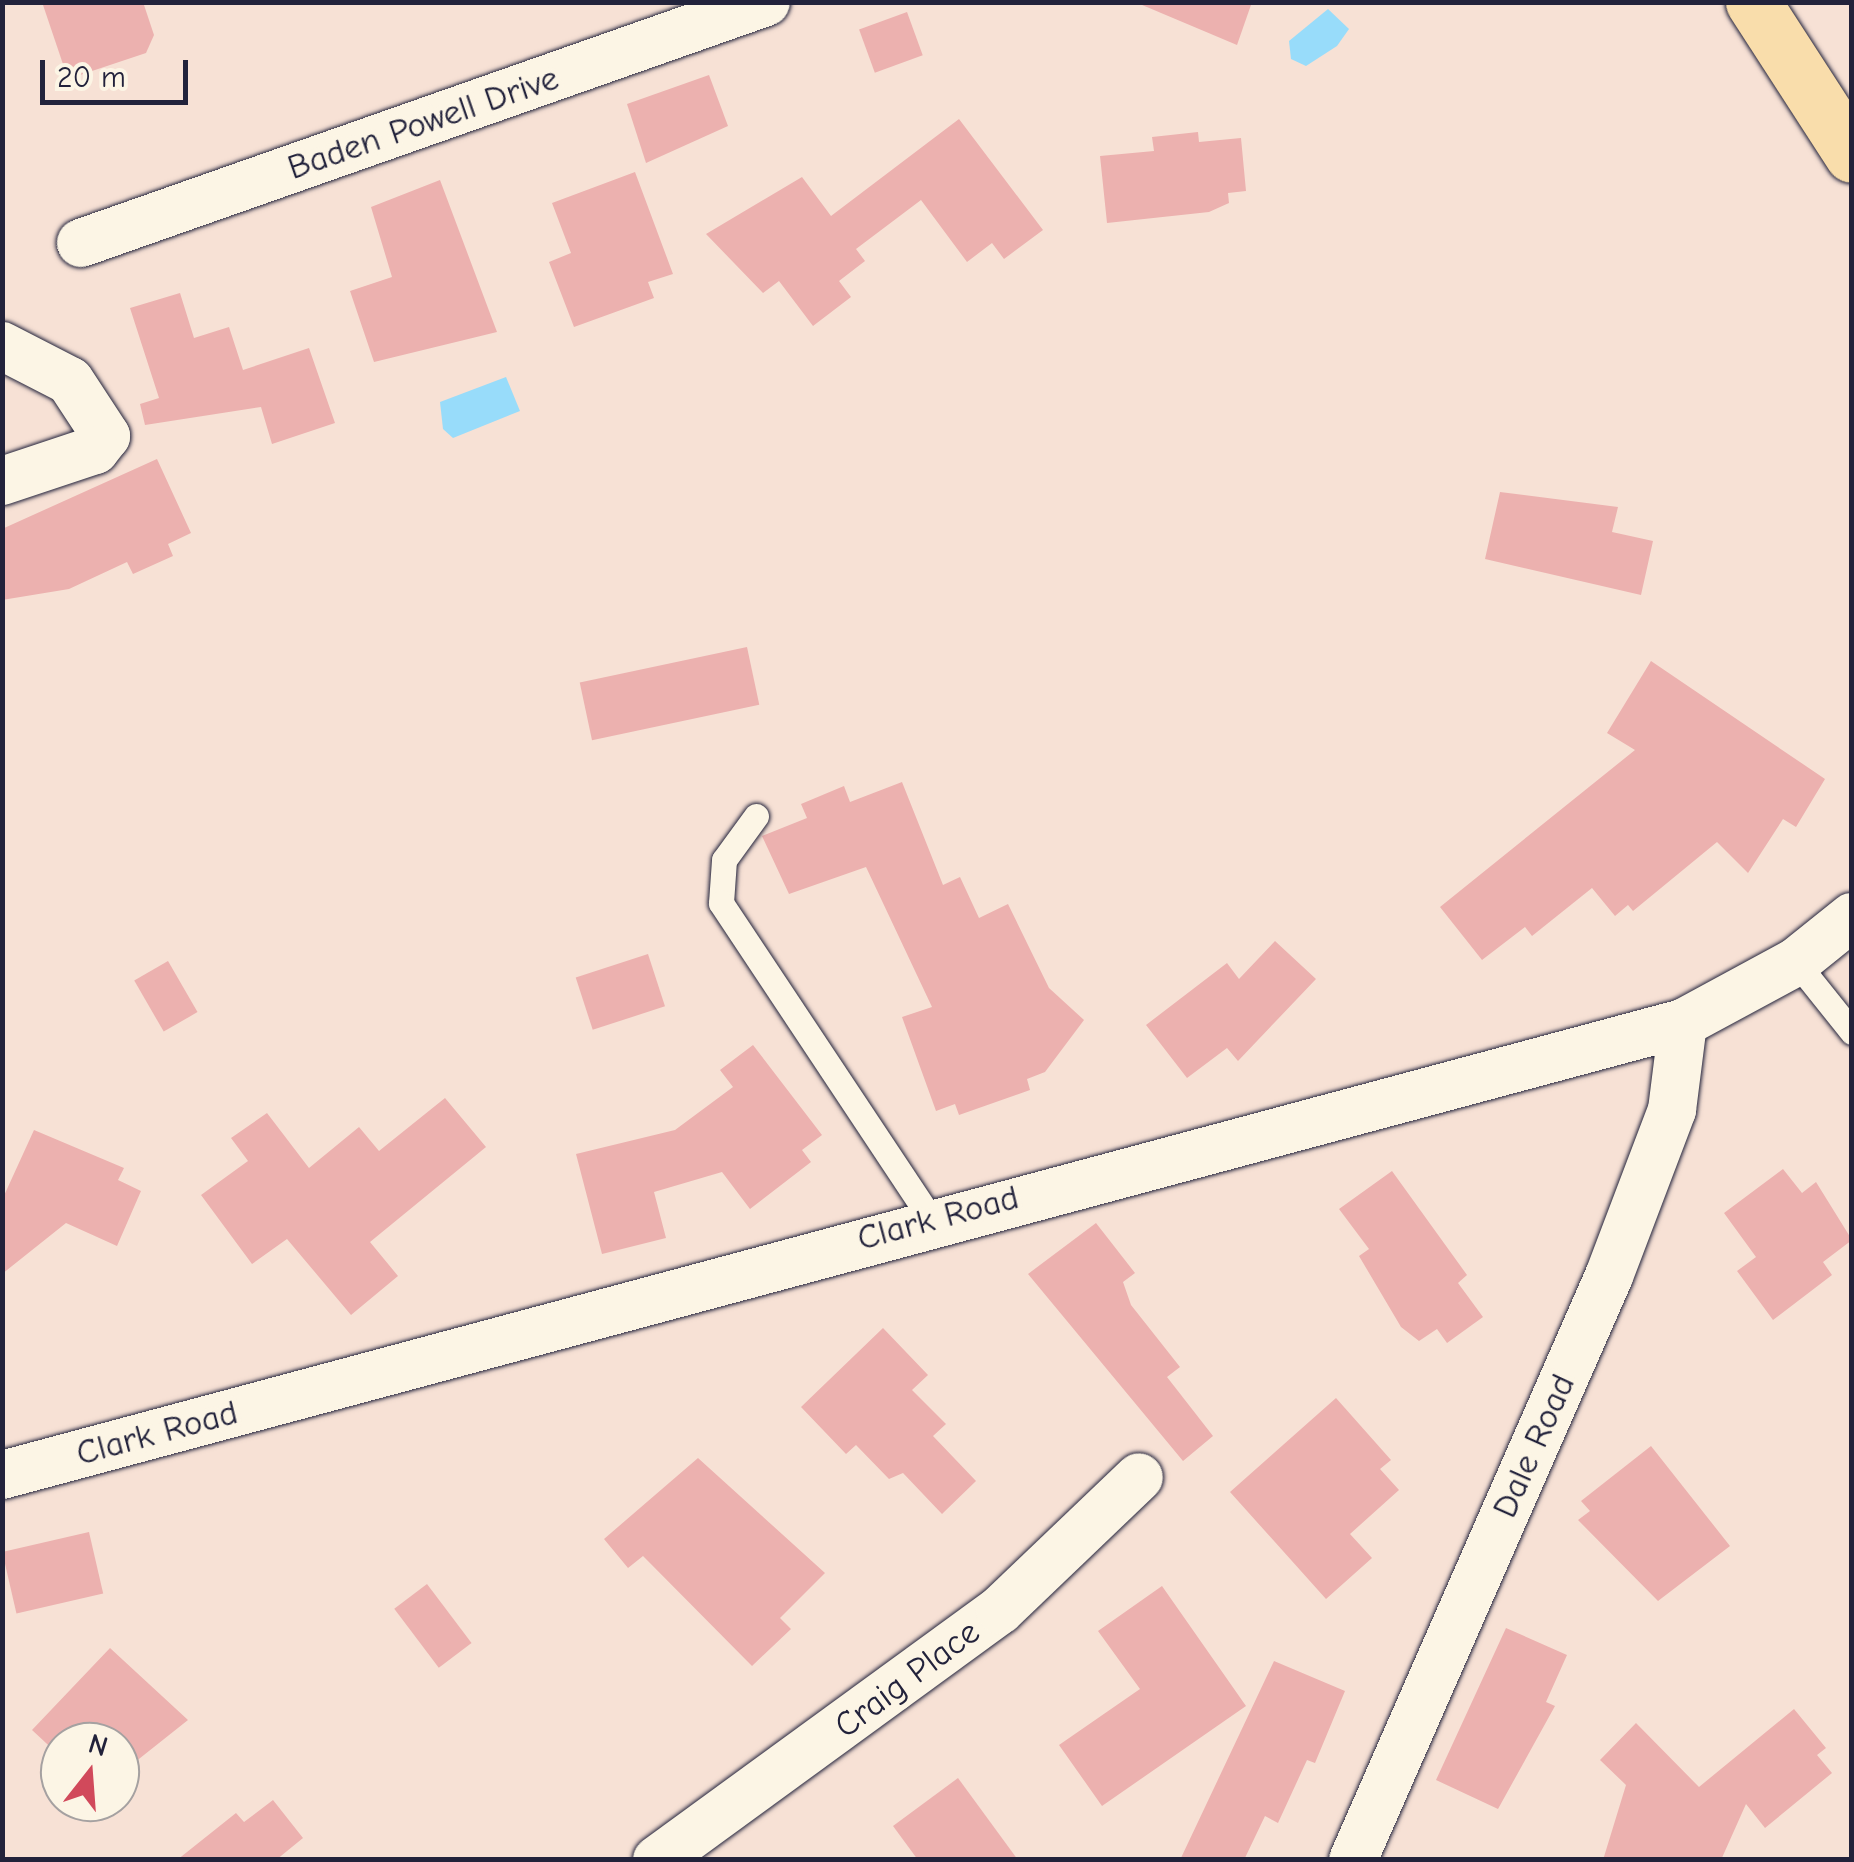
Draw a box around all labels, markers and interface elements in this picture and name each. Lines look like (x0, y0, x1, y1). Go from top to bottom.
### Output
scale bar (45, 40, 192, 102)
street label: Baden Powell Drive (282, 57, 564, 189)
text: 20 m (57, 60, 126, 95)
street label: Clark Road (853, 1176, 1023, 1260)
street label: Dale Road (1484, 1368, 1584, 1524)
street label: Clark Road (72, 1391, 242, 1475)
street label: Craig Place (826, 1611, 988, 1747)
north arrow (40, 1722, 140, 1822)
text: N (85, 1727, 112, 1763)

